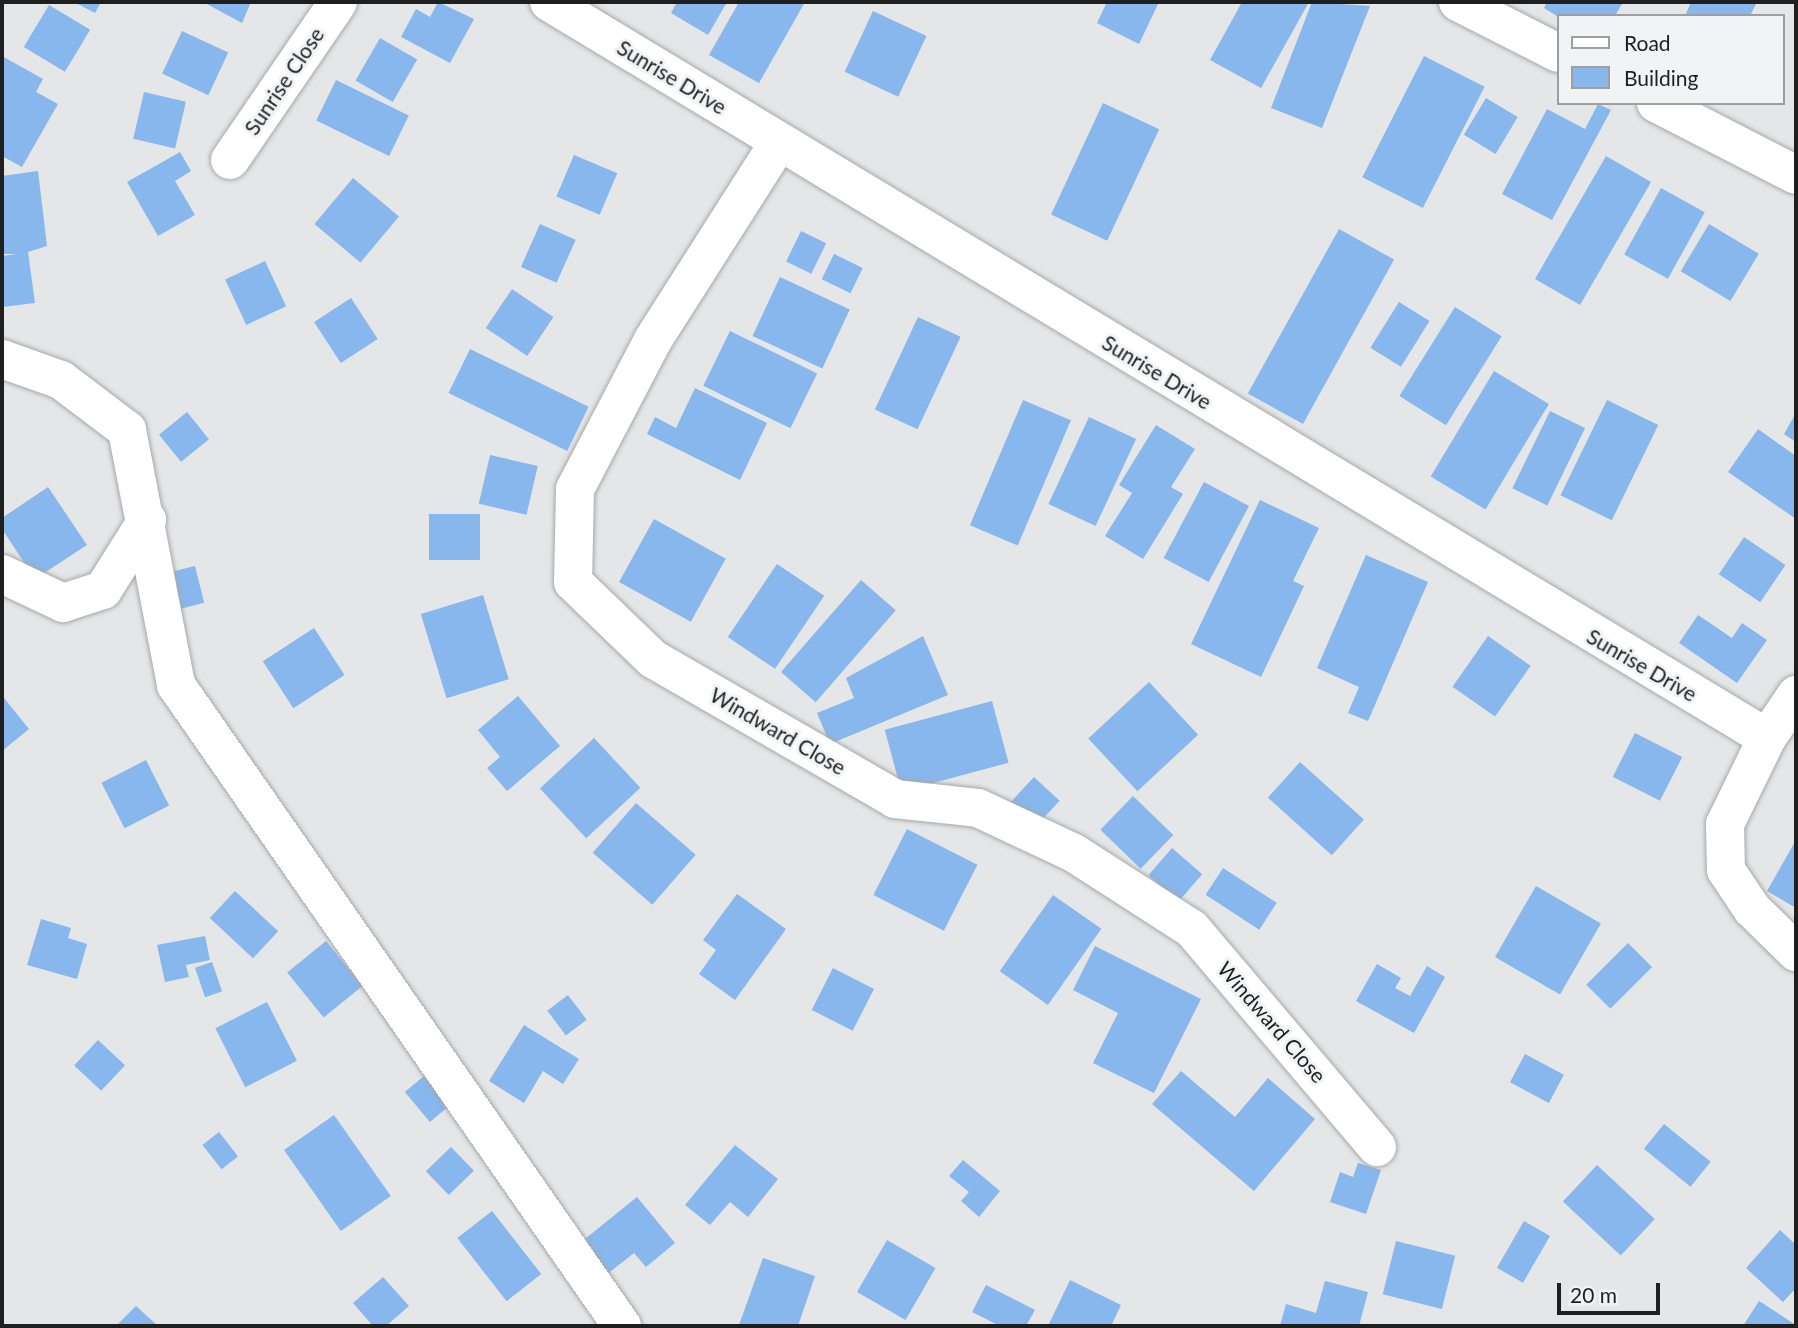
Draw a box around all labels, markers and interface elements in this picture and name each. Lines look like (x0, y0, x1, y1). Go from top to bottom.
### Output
legend (1556, 14, 1784, 105)
street label: Sunrise Close (239, 23, 329, 139)
text: Road (1624, 30, 1671, 55)
street label: Sunrise Drive (613, 35, 731, 119)
text: Building (1624, 65, 1699, 90)
street label: Sunrise Drive (1098, 330, 1216, 414)
street label: Sunrise Drive (1582, 623, 1702, 707)
street label: Windward Close (706, 682, 850, 780)
street label: Windward Close (1212, 956, 1332, 1088)
scale bar (1560, 1268, 1663, 1312)
text: 20 m (1570, 1282, 1617, 1307)

